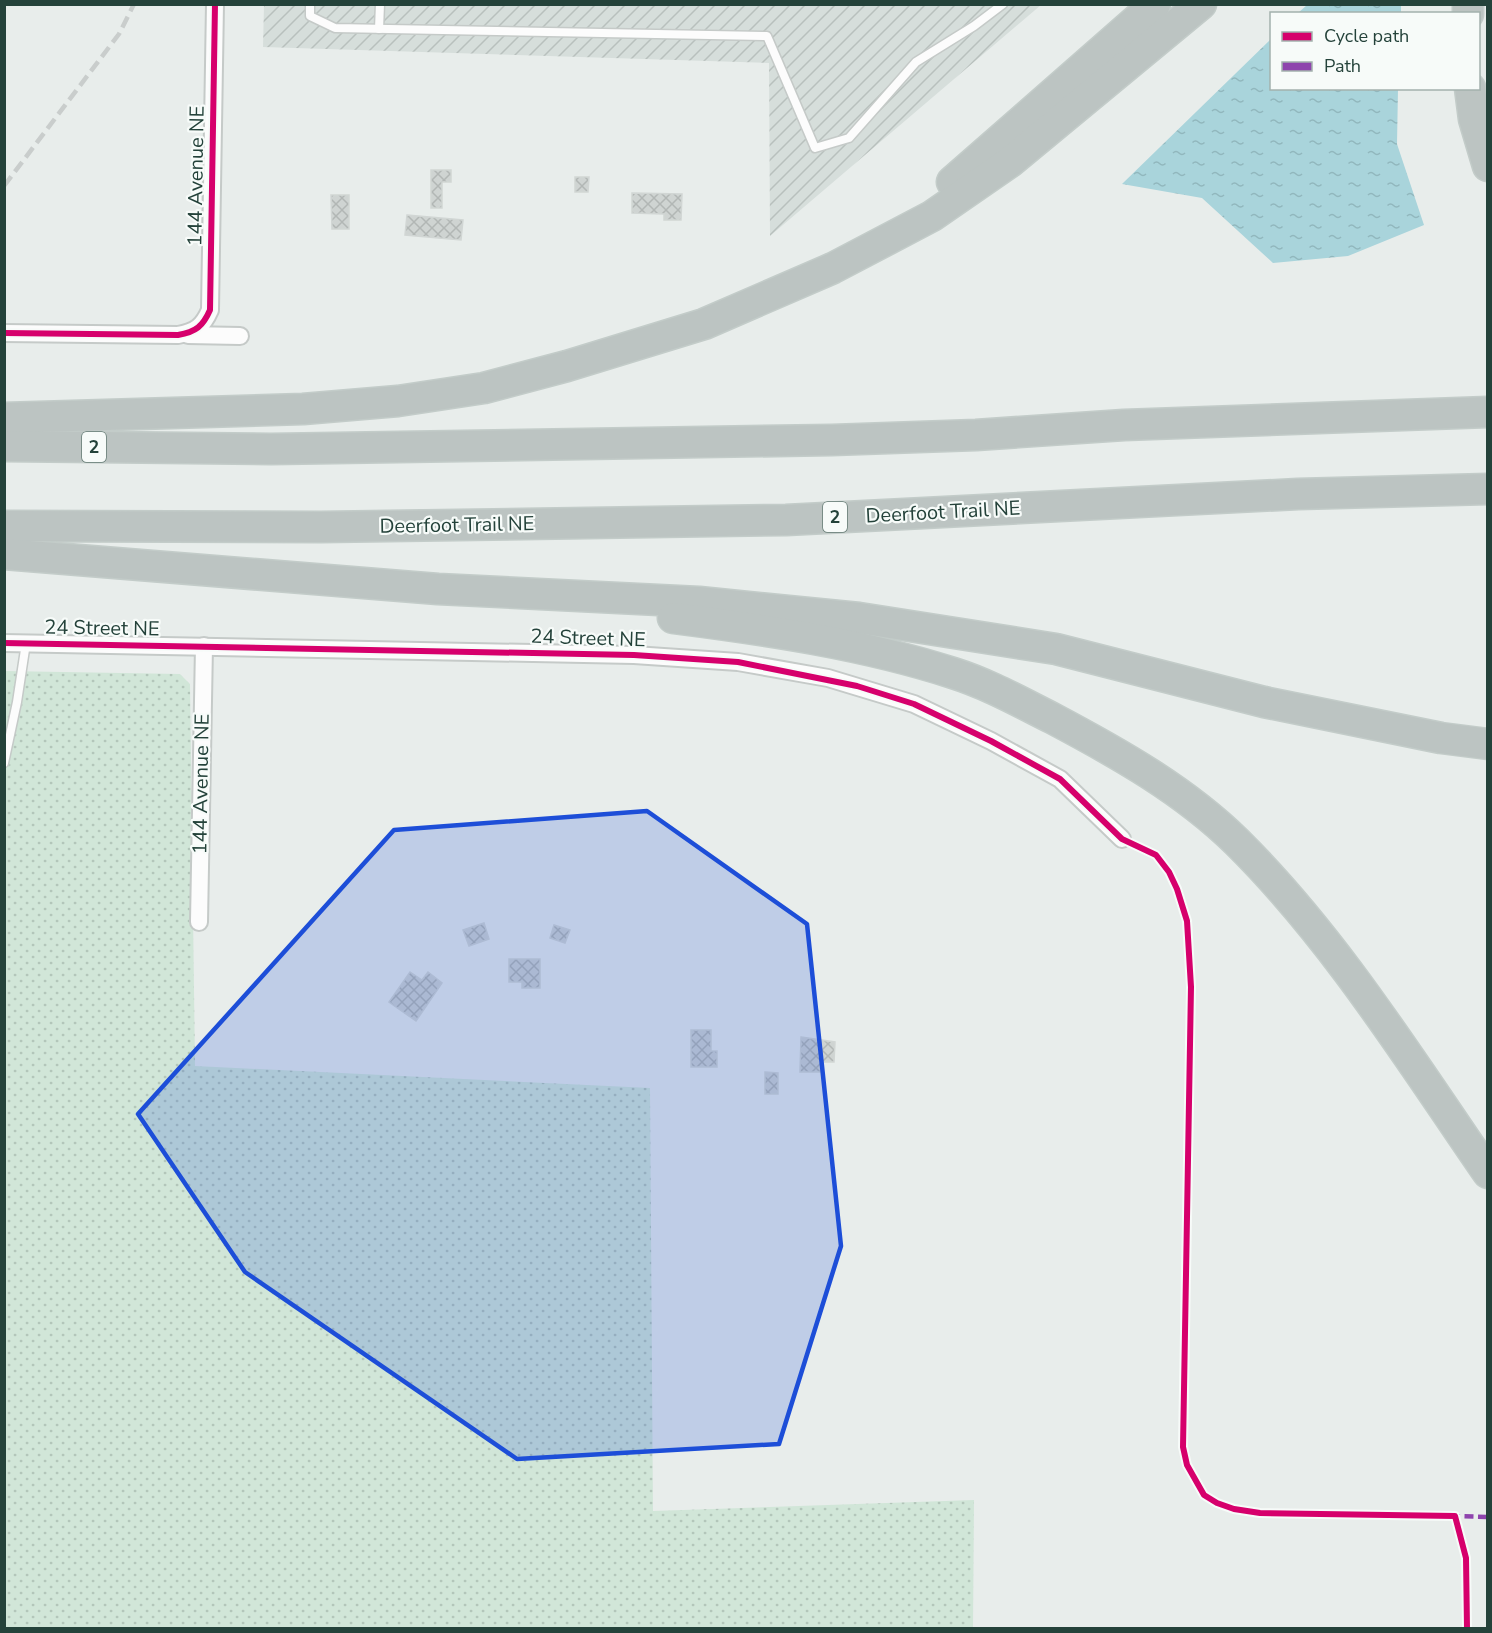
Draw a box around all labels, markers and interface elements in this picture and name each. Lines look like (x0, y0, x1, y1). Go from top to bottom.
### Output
legend (1270, 12, 1480, 90)
text: Cycle path (1324, 24, 1409, 48)
text: Path (1324, 54, 1361, 78)
street label: 144 Avenue NE (181, 105, 211, 247)
road number: 2 (82, 432, 106, 462)
street label: Deerfoot Trail NE (865, 494, 1021, 530)
road number: 2 (823, 502, 847, 532)
street label: Deerfoot Trail NE (379, 510, 535, 540)
street label: 24 Street NE (44, 613, 160, 643)
street label: 24 Street NE (530, 622, 646, 654)
street label: 144 Avenue NE (186, 713, 216, 855)

